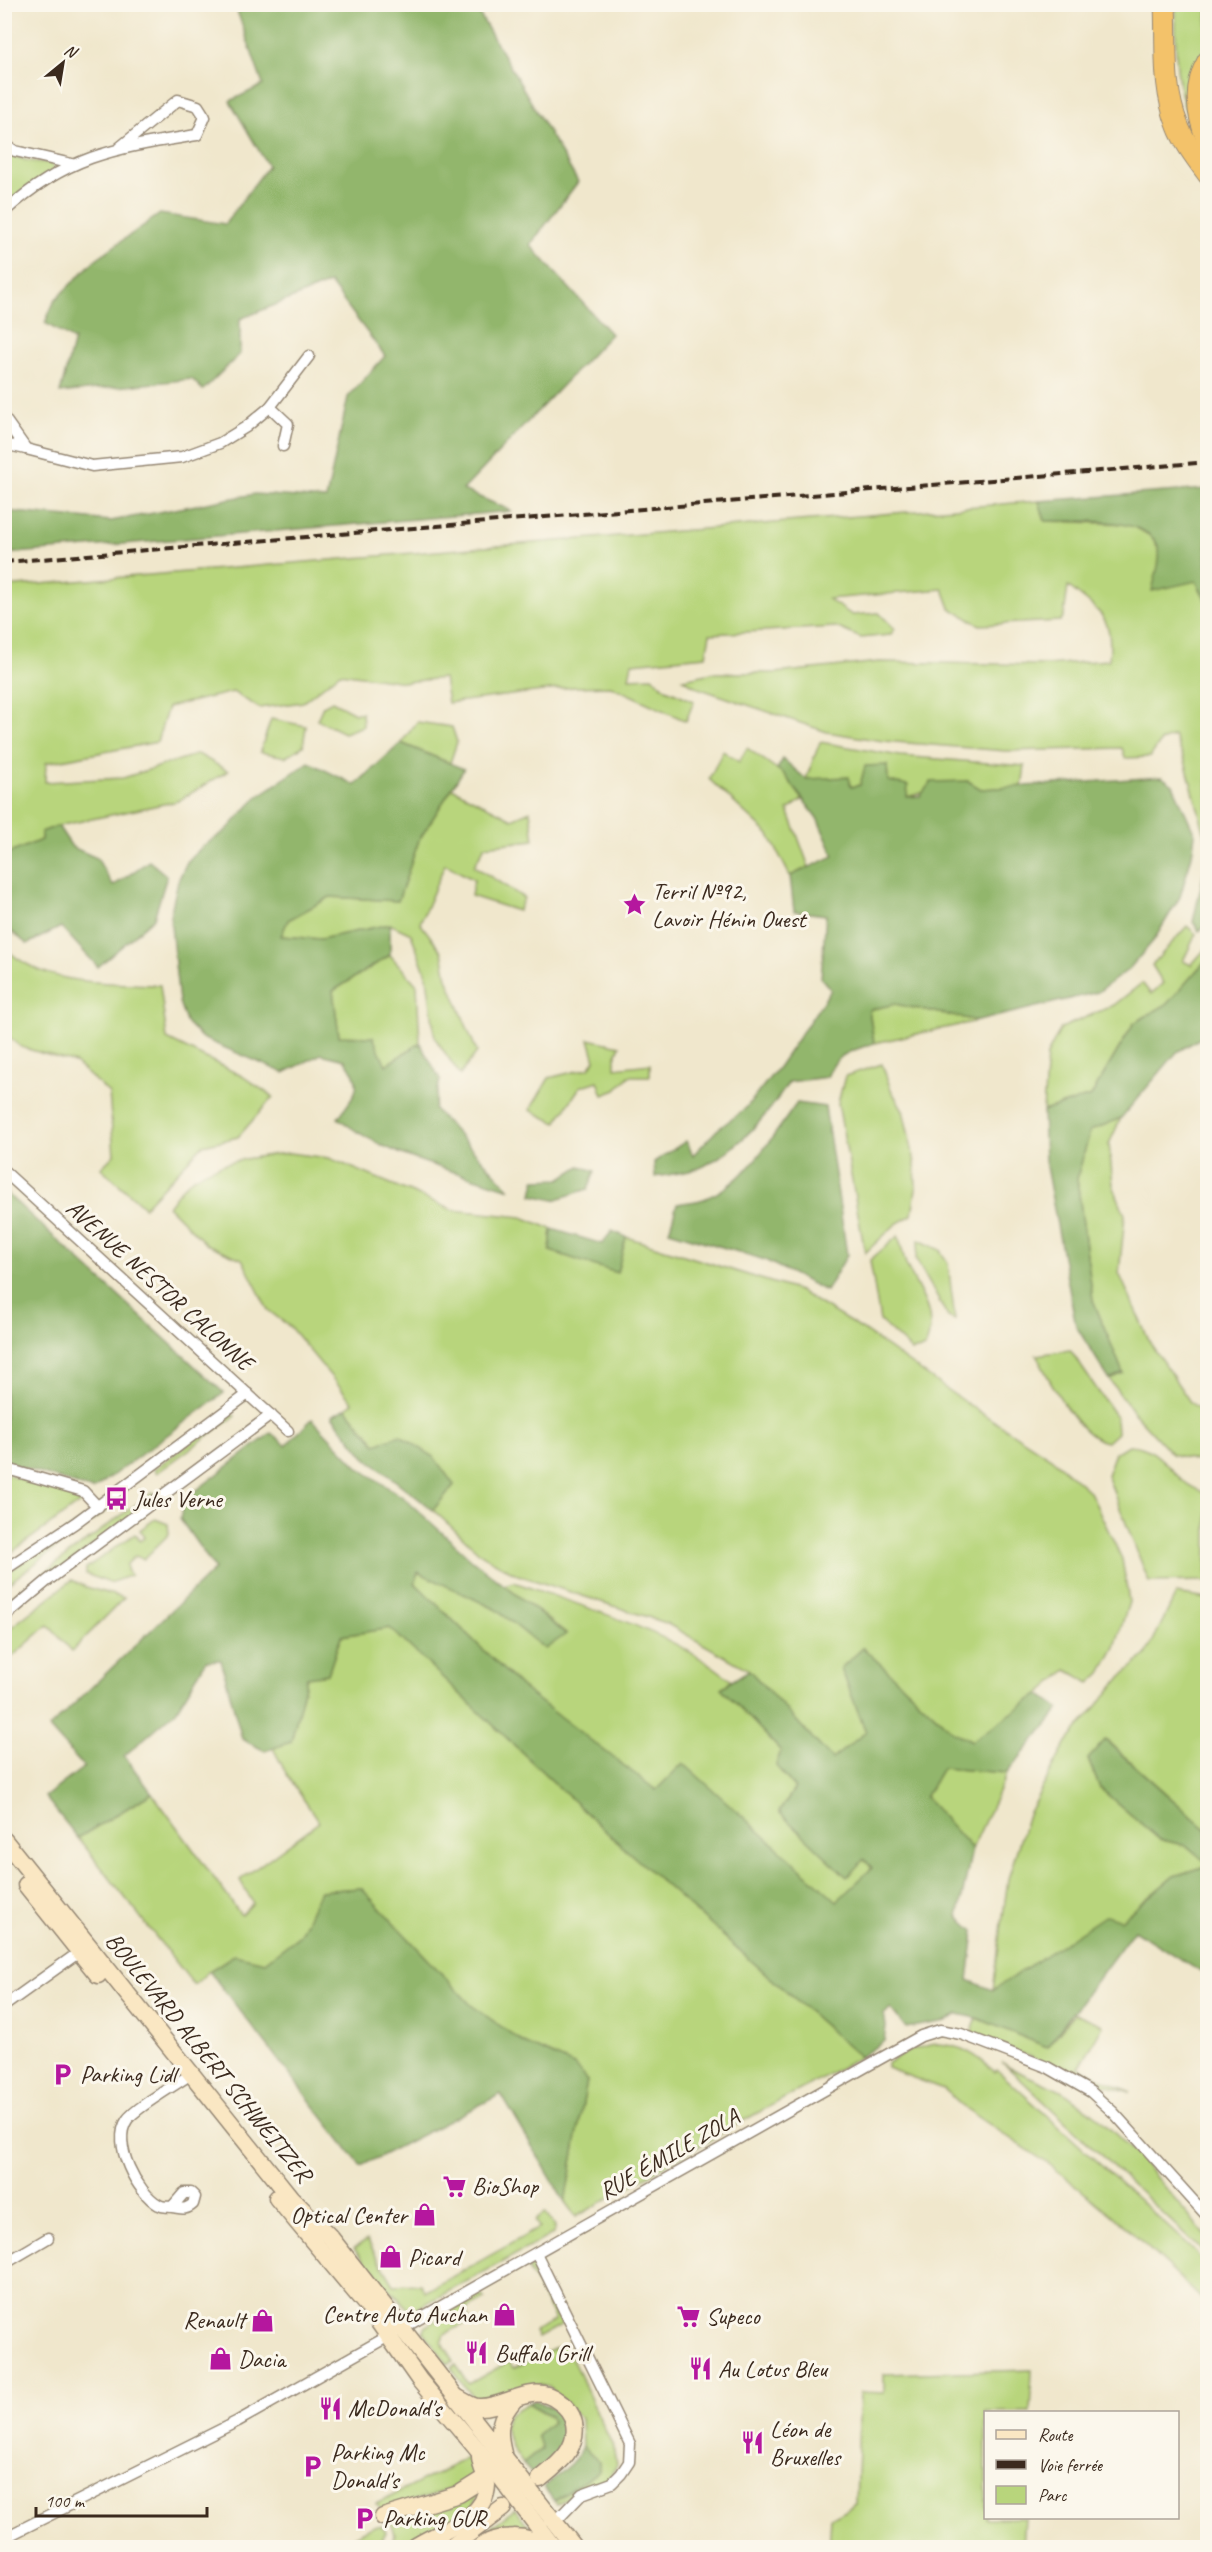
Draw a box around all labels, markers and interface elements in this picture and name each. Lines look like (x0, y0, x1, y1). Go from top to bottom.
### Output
north arrow (33, 33, 93, 93)
text: N (61, 40, 82, 64)
place label: Terril №92, Lavoir Hénin Ouest (652, 876, 808, 934)
place icon: Terril №92, Lavoir Hénin Ouest (621, 892, 647, 918)
street label: AVENUE NESTOR CALONNE (60, 1193, 262, 1379)
place label: Jules Verne (133, 1484, 224, 1514)
bus stop icon: Jules Verne (103, 1486, 129, 1512)
street label: BOULEVARD ALBERT SCHWEITZER (99, 1926, 321, 2190)
place label: Parking Lidl (80, 2059, 180, 2089)
parking icon: Parking Lidl (49, 2061, 75, 2087)
street label: RUE ÉMILE ZOLA (593, 2101, 745, 2206)
place label: BioShop (472, 2171, 540, 2201)
supermarket icon: BioShop (441, 2173, 467, 2199)
place label: Optical Center (291, 2200, 409, 2230)
shop icon: Optical Center (412, 2202, 438, 2228)
place label: Picard (408, 2242, 464, 2272)
shop icon: Picard (377, 2244, 403, 2270)
place label: Centre Auto Auchan (323, 2299, 488, 2329)
shop icon: Centre Auto Auchan (492, 2301, 518, 2327)
place label: Supeco (706, 2301, 761, 2331)
supermarket icon: Supeco (675, 2303, 701, 2329)
place label: Renault (183, 2305, 248, 2335)
shop icon: Renault (250, 2307, 276, 2333)
place label: Buffalo Grill (495, 2338, 593, 2368)
restaurant icon: Buffalo Grill (464, 2340, 490, 2366)
place label: Dacia (238, 2344, 287, 2374)
shop icon: Dacia (207, 2346, 233, 2372)
place label: Au Lotus Bleu (718, 2354, 829, 2384)
restaurant icon: Au Lotus Bleu (687, 2356, 713, 2382)
place label: McDonald's (348, 2393, 444, 2423)
restaurant icon: McDonald's (317, 2395, 343, 2421)
legend (984, 2411, 1179, 2519)
place label: Léon de Bruxelles (770, 2414, 842, 2472)
text: Route (1038, 2424, 1073, 2446)
restaurant icon: Léon de Bruxelles (739, 2430, 765, 2456)
place label: Parking Mc Donald's (331, 2437, 426, 2495)
parking icon: Parking Mc Donald's (300, 2453, 326, 2479)
text: Voie ferrée (1038, 2454, 1103, 2476)
scale bar (36, 2480, 207, 2518)
text: Parc (1038, 2484, 1067, 2506)
text: 100 m (45, 2490, 86, 2512)
place label: Parking GUR (383, 2503, 488, 2533)
parking icon: Parking GUR (352, 2505, 378, 2531)

